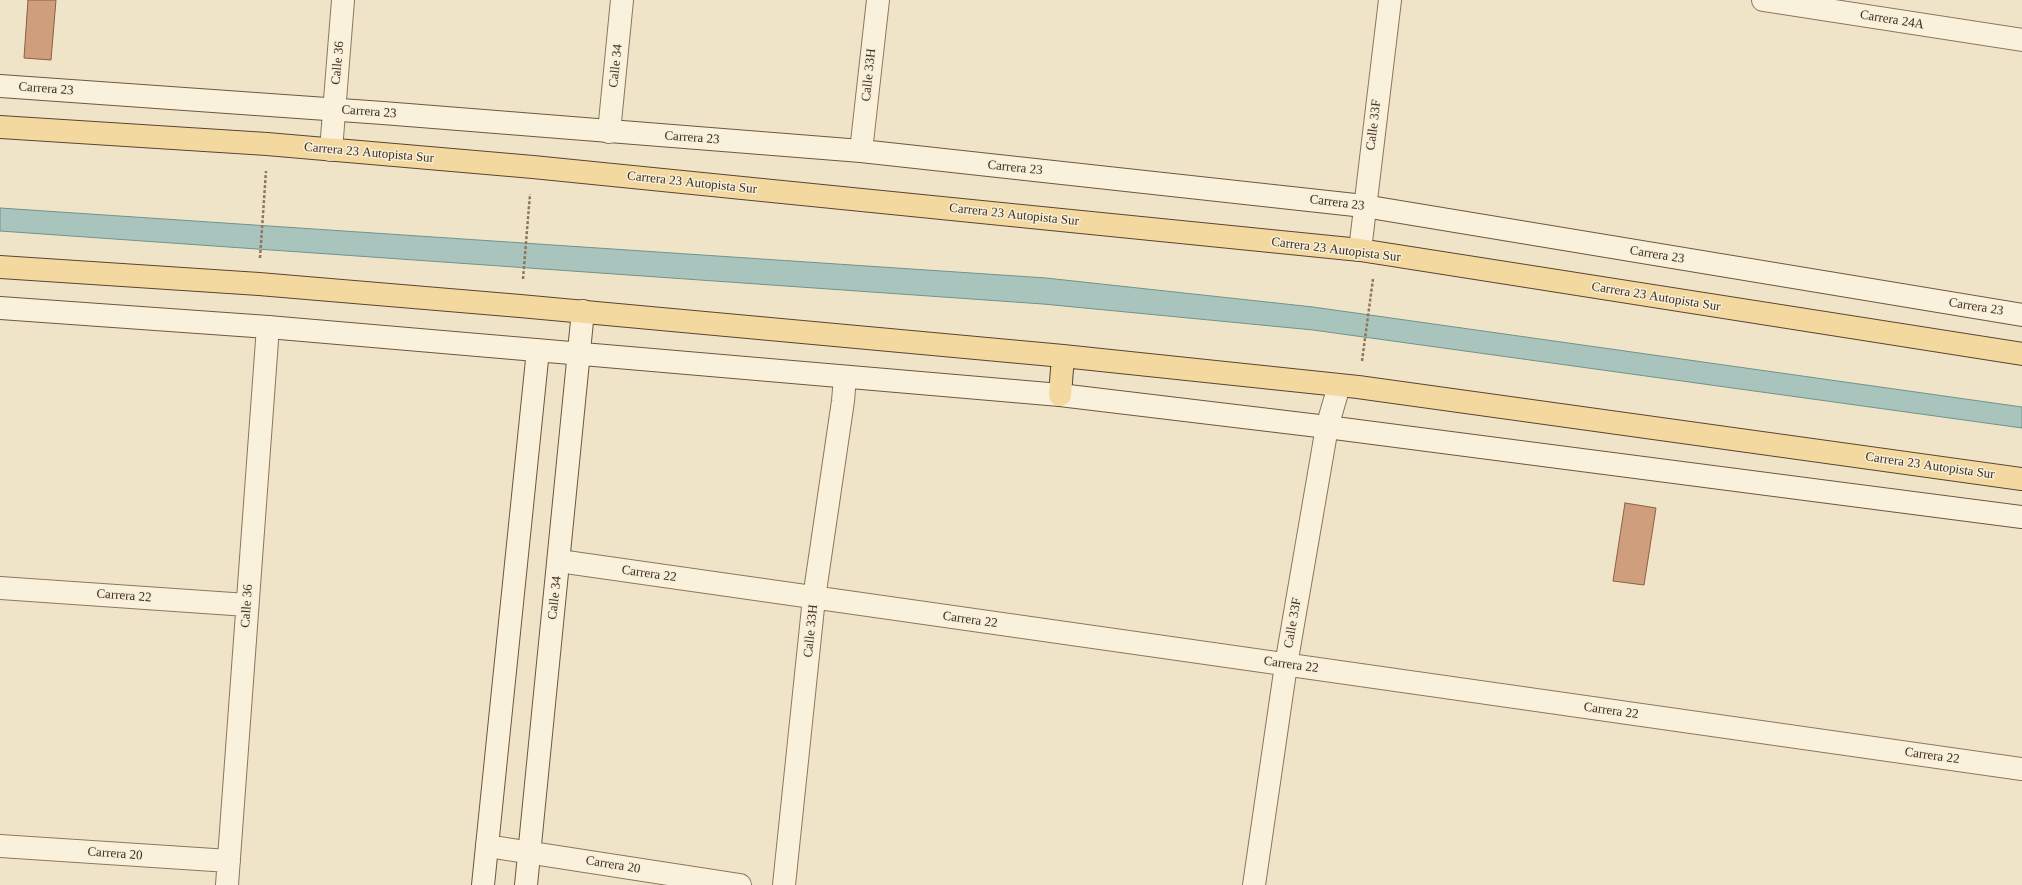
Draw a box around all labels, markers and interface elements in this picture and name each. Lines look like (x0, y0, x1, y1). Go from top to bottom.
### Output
street label: Carrera 24A (1859, 7, 1925, 33)
street label: Calle 36 (328, 41, 348, 85)
street label: Calle 34 (606, 43, 626, 89)
street label: Calle 33H (858, 48, 880, 102)
street label: Carrera 23 (18, 79, 74, 99)
street label: Calle 33F (1363, 99, 1385, 151)
street label: Carrera 23 (341, 102, 397, 122)
street label: Carrera 23 (664, 128, 720, 148)
street label: Carrera 23 Autopista Sur (303, 140, 435, 166)
street label: Carrera 23 (987, 157, 1043, 179)
street label: Carrera 23 Autopista Sur (626, 168, 758, 198)
street label: Carrera 23 (1309, 192, 1365, 214)
street label: Carrera 23 Autopista Sur (948, 200, 1080, 230)
street label: Carrera 23 Autopista Sur (1270, 234, 1402, 266)
street label: Carrera 23 (1629, 243, 1685, 267)
street label: Carrera 23 Autopista Sur (1590, 279, 1722, 315)
street label: Carrera 23 (1948, 295, 2004, 319)
street label: Carrera 23 Autopista Sur (1864, 449, 1996, 483)
street label: Carrera 22 (621, 562, 677, 586)
street label: Calle 34 (545, 575, 565, 621)
street label: Calle 36 (238, 584, 256, 628)
street label: Carrera 22 (96, 586, 152, 606)
street label: Calle 33F (1281, 597, 1305, 649)
street label: Calle 33H (800, 604, 822, 658)
street label: Carrera 22 (942, 608, 998, 632)
street label: Carrera 22 (1263, 653, 1319, 677)
street label: Carrera 22 (1583, 699, 1639, 723)
street label: Carrera 22 (1904, 744, 1960, 768)
street label: Carrera 20 (87, 844, 143, 864)
street label: Carrera 20 (585, 853, 641, 877)

